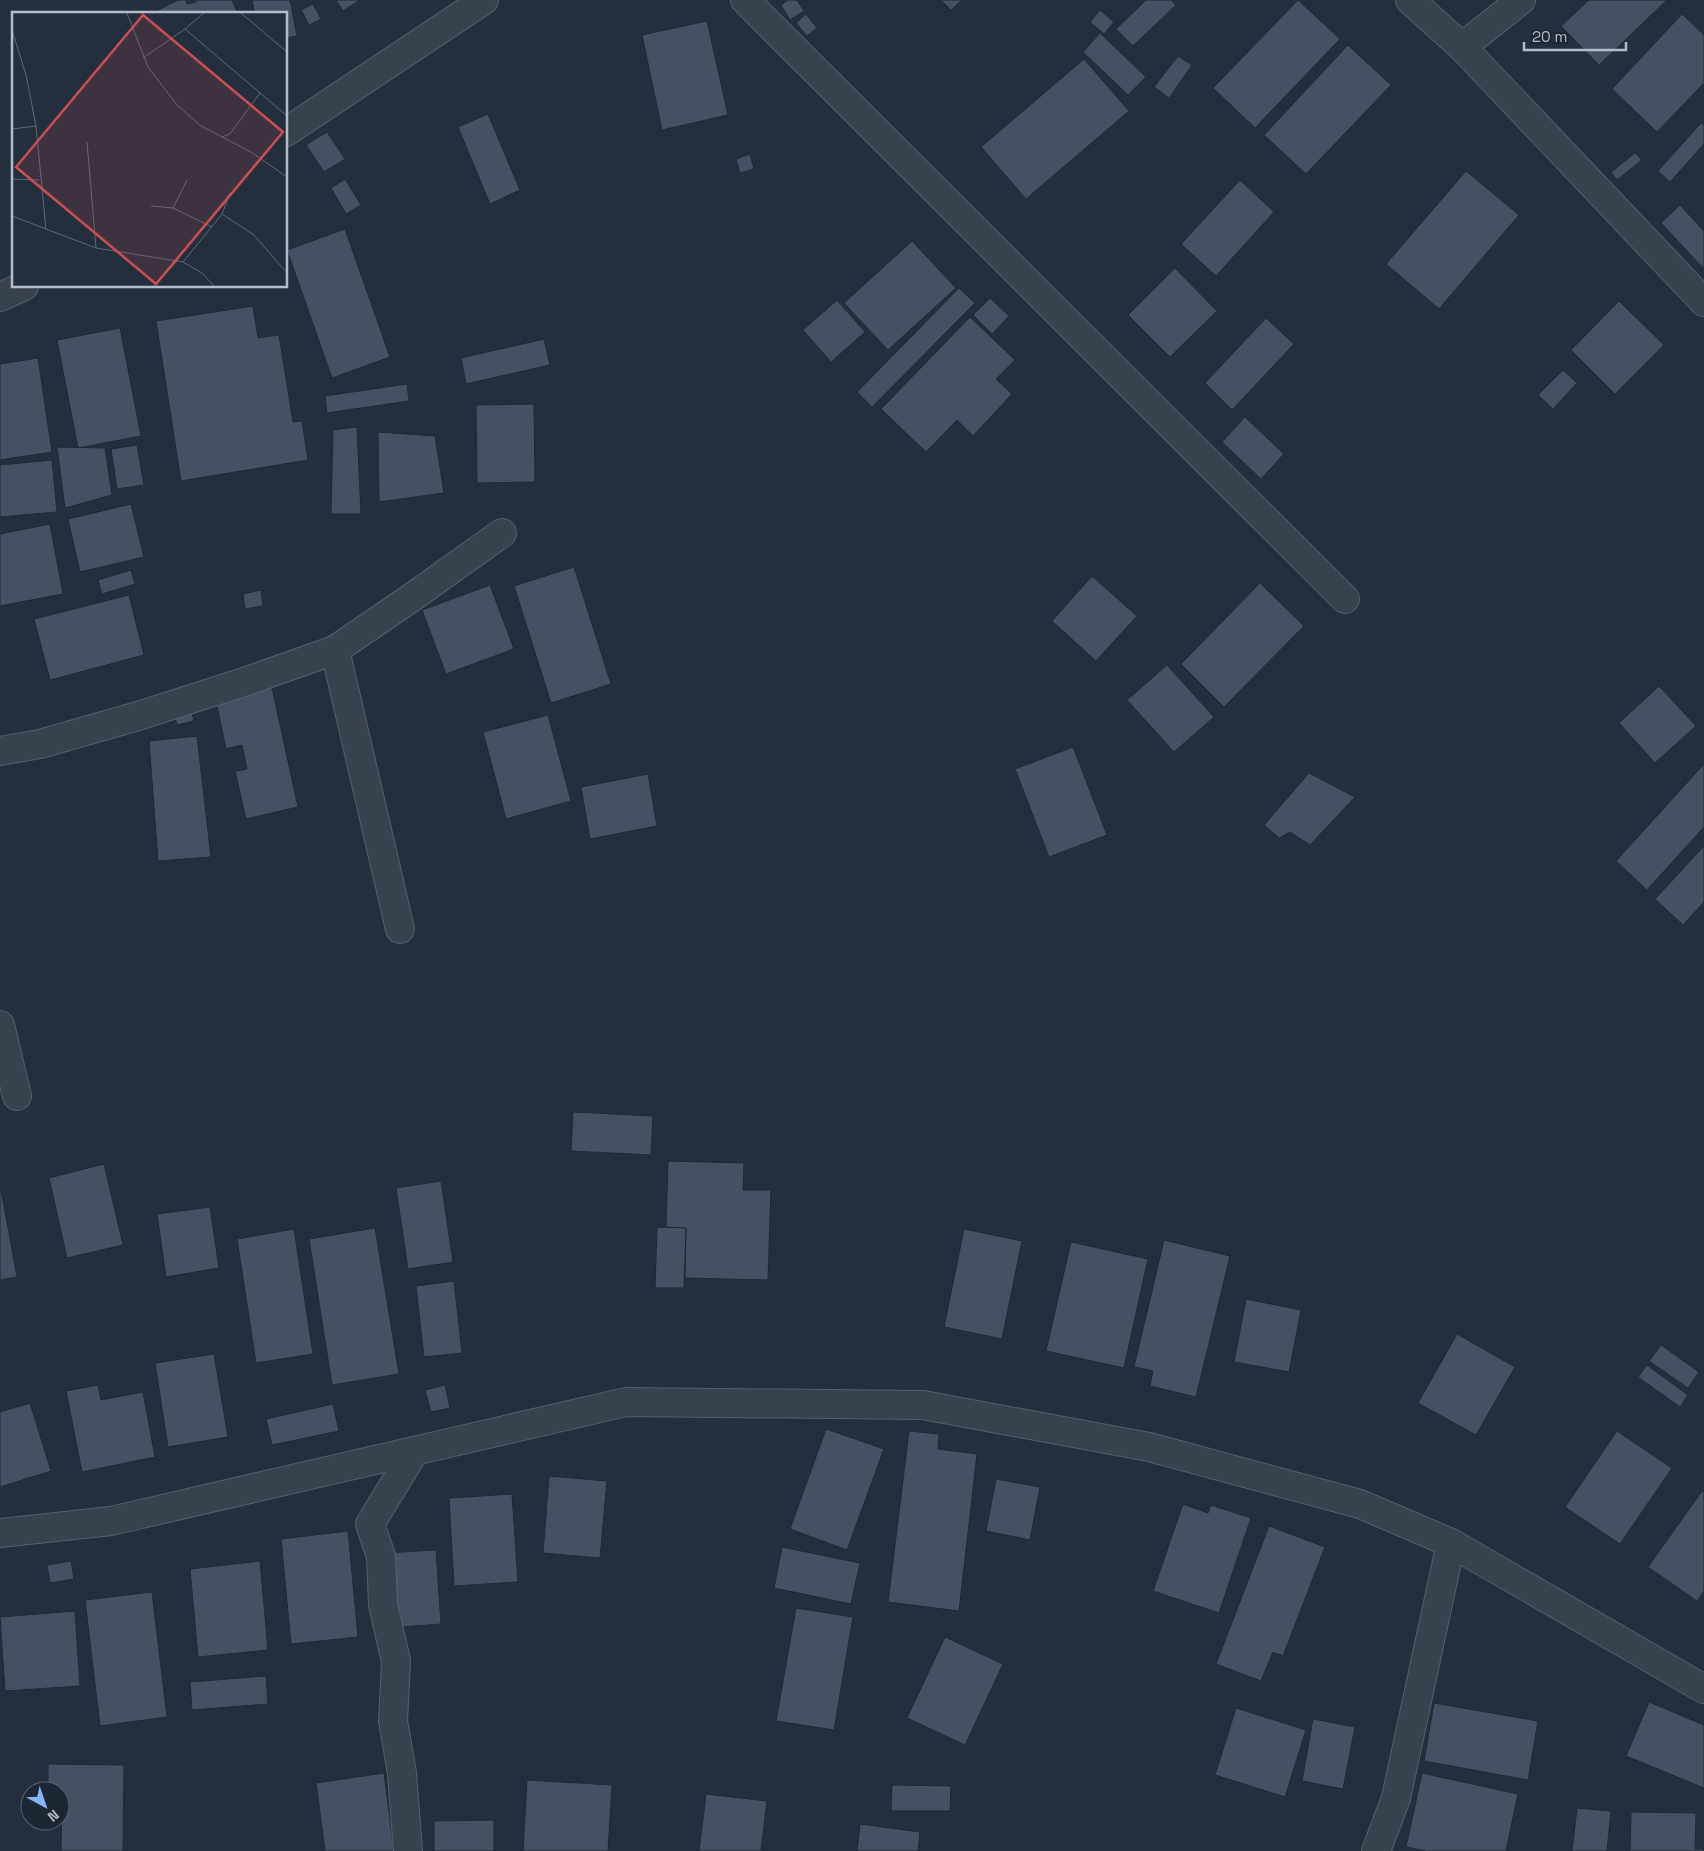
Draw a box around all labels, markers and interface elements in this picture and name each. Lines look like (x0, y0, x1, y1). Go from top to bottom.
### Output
inset map (12, 12, 288, 288)
scale bar (1524, 20, 1626, 52)
text: 20 m (1532, 27, 1567, 46)
north arrow (20, 1781, 70, 1831)
text: N (44, 1806, 63, 1826)

